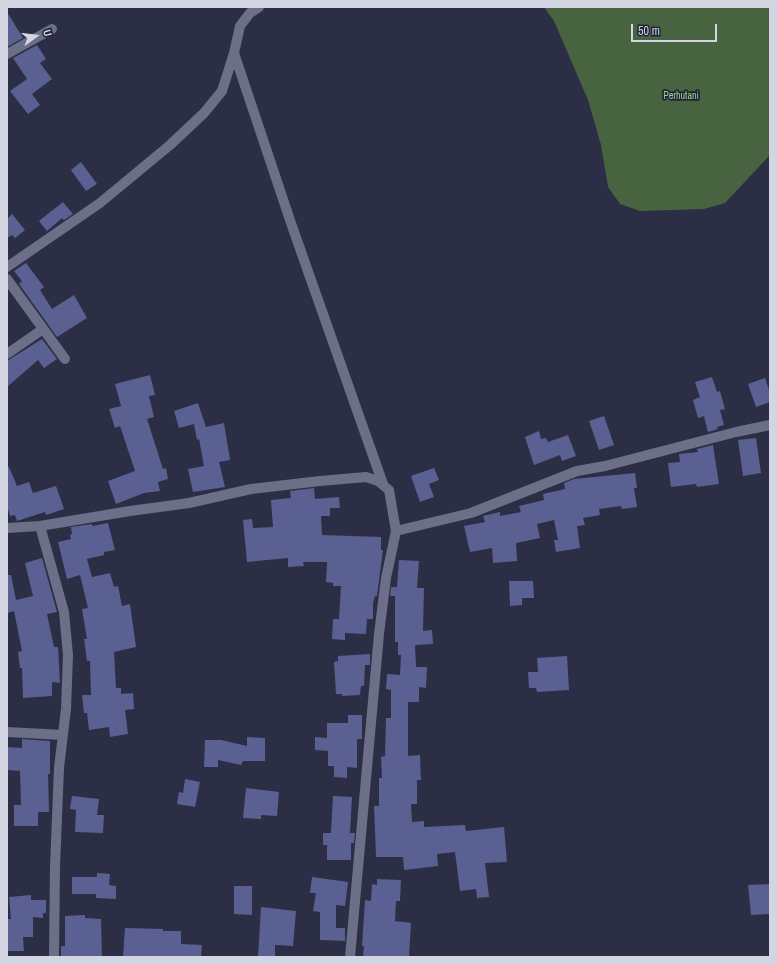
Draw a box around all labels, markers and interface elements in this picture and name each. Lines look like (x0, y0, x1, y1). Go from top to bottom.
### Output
north arrow (16, 16, 56, 56)
scale bar (633, 16, 719, 42)
text: 50 m (638, 23, 660, 39)
text: U (40, 28, 55, 38)
park label: Perhutani (663, 90, 699, 102)

